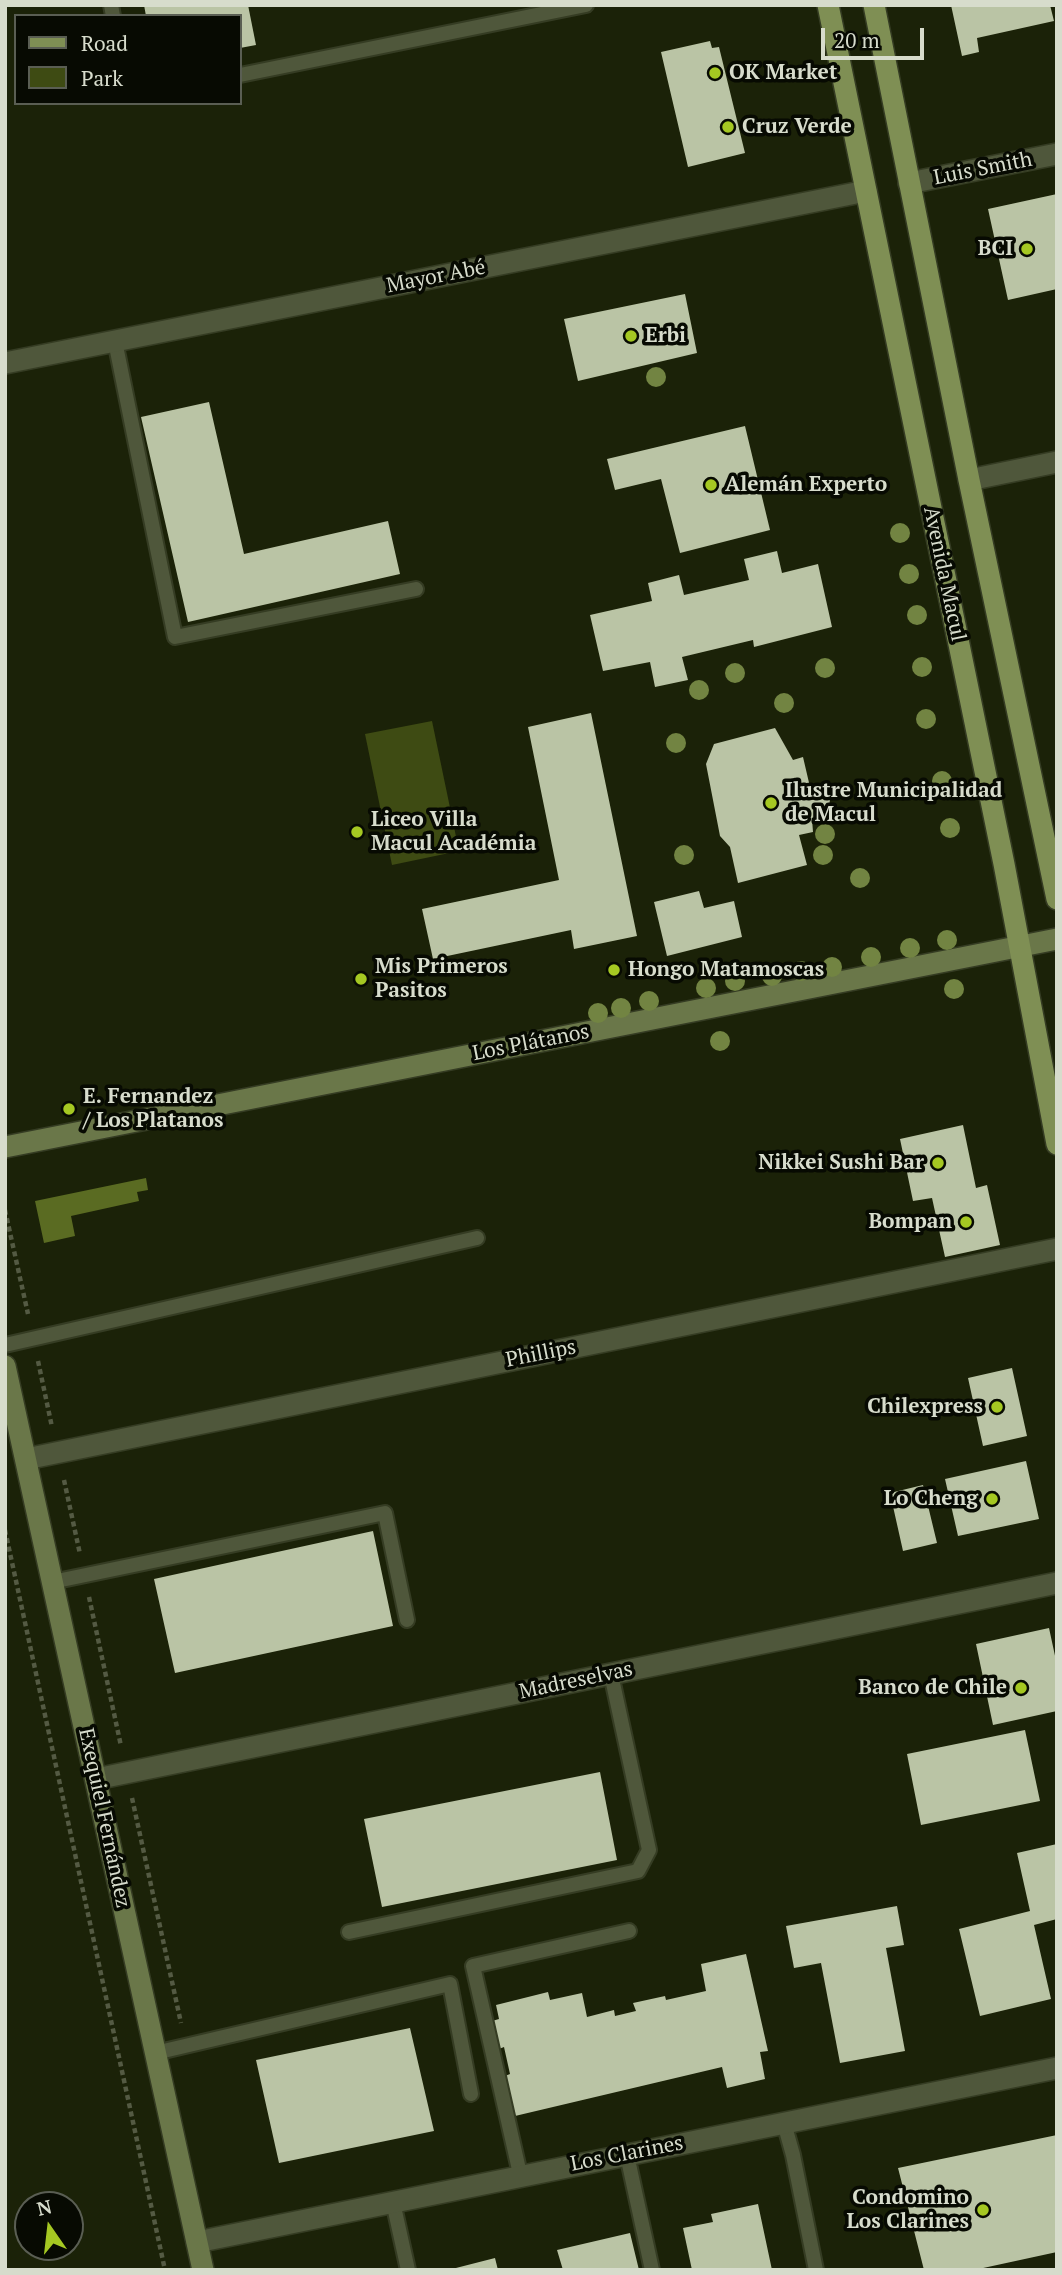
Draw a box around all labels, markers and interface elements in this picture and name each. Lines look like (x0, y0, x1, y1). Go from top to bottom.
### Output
legend (14, 14, 242, 105)
scale bar (824, 14, 927, 58)
text: 20 m (834, 26, 880, 54)
text: Road (81, 29, 128, 57)
place label: OK Market (729, 60, 837, 86)
text: Park (81, 64, 123, 92)
marker: OK Market (707, 65, 723, 81)
place label: Cruz Verde (742, 114, 852, 140)
marker: Cruz Verde (720, 119, 736, 135)
street label: Luis Smith (932, 147, 1034, 191)
place label: BCI (978, 236, 1013, 262)
marker: BCI (1019, 241, 1035, 257)
street label: Mayor Abé (384, 255, 488, 299)
place label: Erbi (645, 323, 686, 349)
marker: Erbi (623, 328, 639, 344)
place label: Alemán Experto (725, 472, 887, 498)
marker: Alemán Experto (703, 477, 719, 493)
street label: Avenida Macul (917, 504, 971, 644)
place label: Ilustre Municipalidad de Macul (785, 778, 1002, 828)
marker: Ilustre Municipalidad de Macul (763, 795, 779, 811)
place label: Liceo Villa Macul Académia (371, 807, 536, 857)
marker: Liceo Villa Macul Académia (349, 824, 365, 840)
place label: Mis Primeros Pasitos (375, 954, 508, 1004)
place label: Hongo Matamoscas (628, 957, 824, 983)
marker: Hongo Matamoscas (606, 962, 622, 978)
marker: Mis Primeros Pasitos (353, 971, 369, 987)
street label: Los Plátanos (471, 1019, 591, 1067)
place label: E. Fernandez / Los Platanos (83, 1084, 223, 1134)
marker: E. Fernandez / Los Platanos (61, 1101, 77, 1117)
place label: Nikkei Sushi Bar (758, 1150, 924, 1176)
marker: Nikkei Sushi Bar (930, 1155, 946, 1171)
place label: Bompan (868, 1209, 952, 1235)
marker: Bompan (958, 1214, 974, 1230)
street label: Phillips (504, 1335, 578, 1373)
place label: Chilexpress (867, 1394, 983, 1420)
marker: Chilexpress (989, 1399, 1005, 1415)
place label: Lo Cheng (884, 1486, 978, 1512)
marker: Lo Cheng (984, 1491, 1000, 1507)
street label: Madreselvas (517, 1657, 635, 1705)
place label: Banco de Chile (858, 1675, 1007, 1701)
marker: Banco de Chile (1013, 1680, 1029, 1696)
street label: Exequiel Fernández (73, 1726, 135, 1910)
street label: Los Clarines (568, 2131, 686, 2177)
place label: Condomino Los Clarines (846, 2185, 969, 2235)
north arrow (14, 2191, 84, 2261)
text: N (34, 2193, 54, 2221)
marker: Condomino Los Clarines (975, 2202, 991, 2218)

